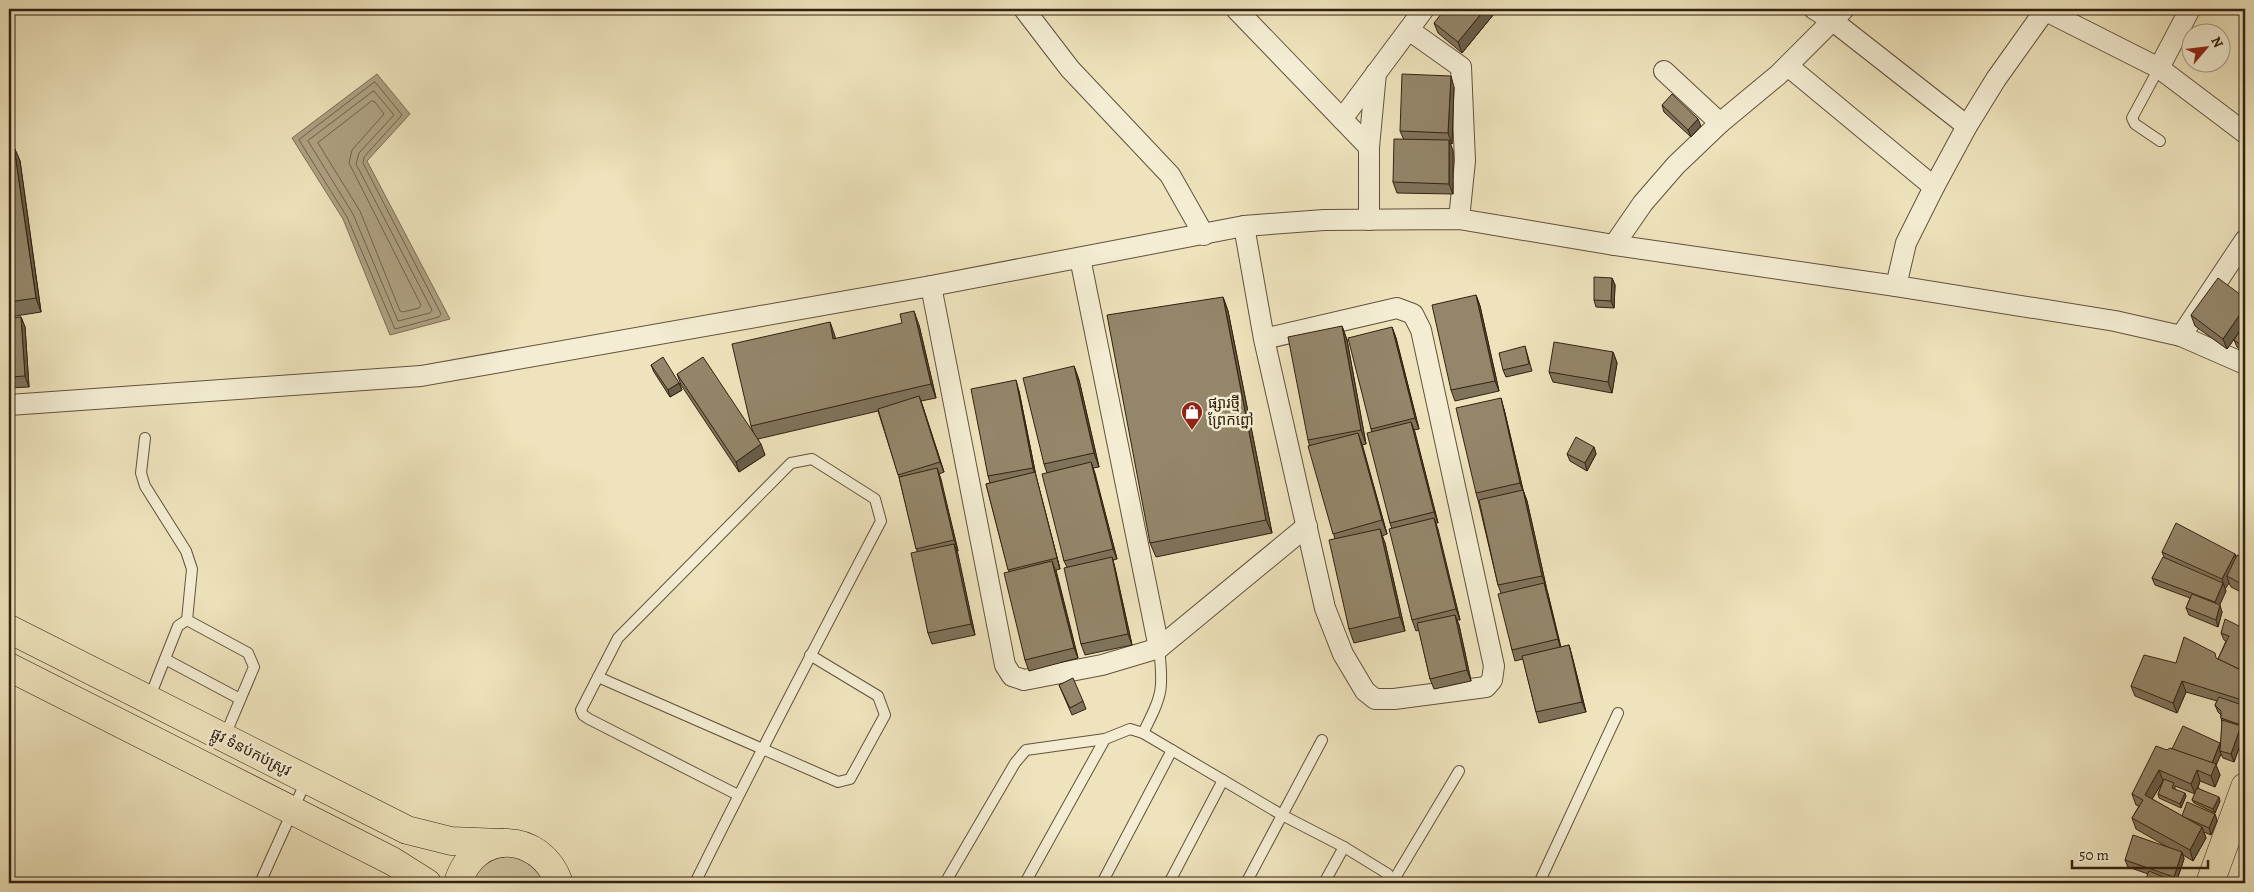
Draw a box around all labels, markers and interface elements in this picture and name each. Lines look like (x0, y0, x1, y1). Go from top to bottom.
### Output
north arrow (2182, 22, 2232, 72)
text: N (2206, 33, 2228, 51)
place label: ផ្សារថ្មី ព្រែកព្នៅ (1208, 393, 1254, 430)
shop icon: ផ្សារថ្មី ព្រែកព្នៅ (1180, 400, 1204, 431)
street label: ផ្លូវ ទំនប់កប់ស្រូវ (206, 723, 295, 784)
scale bar (2072, 837, 2208, 869)
text: 50 m (2079, 845, 2109, 865)

